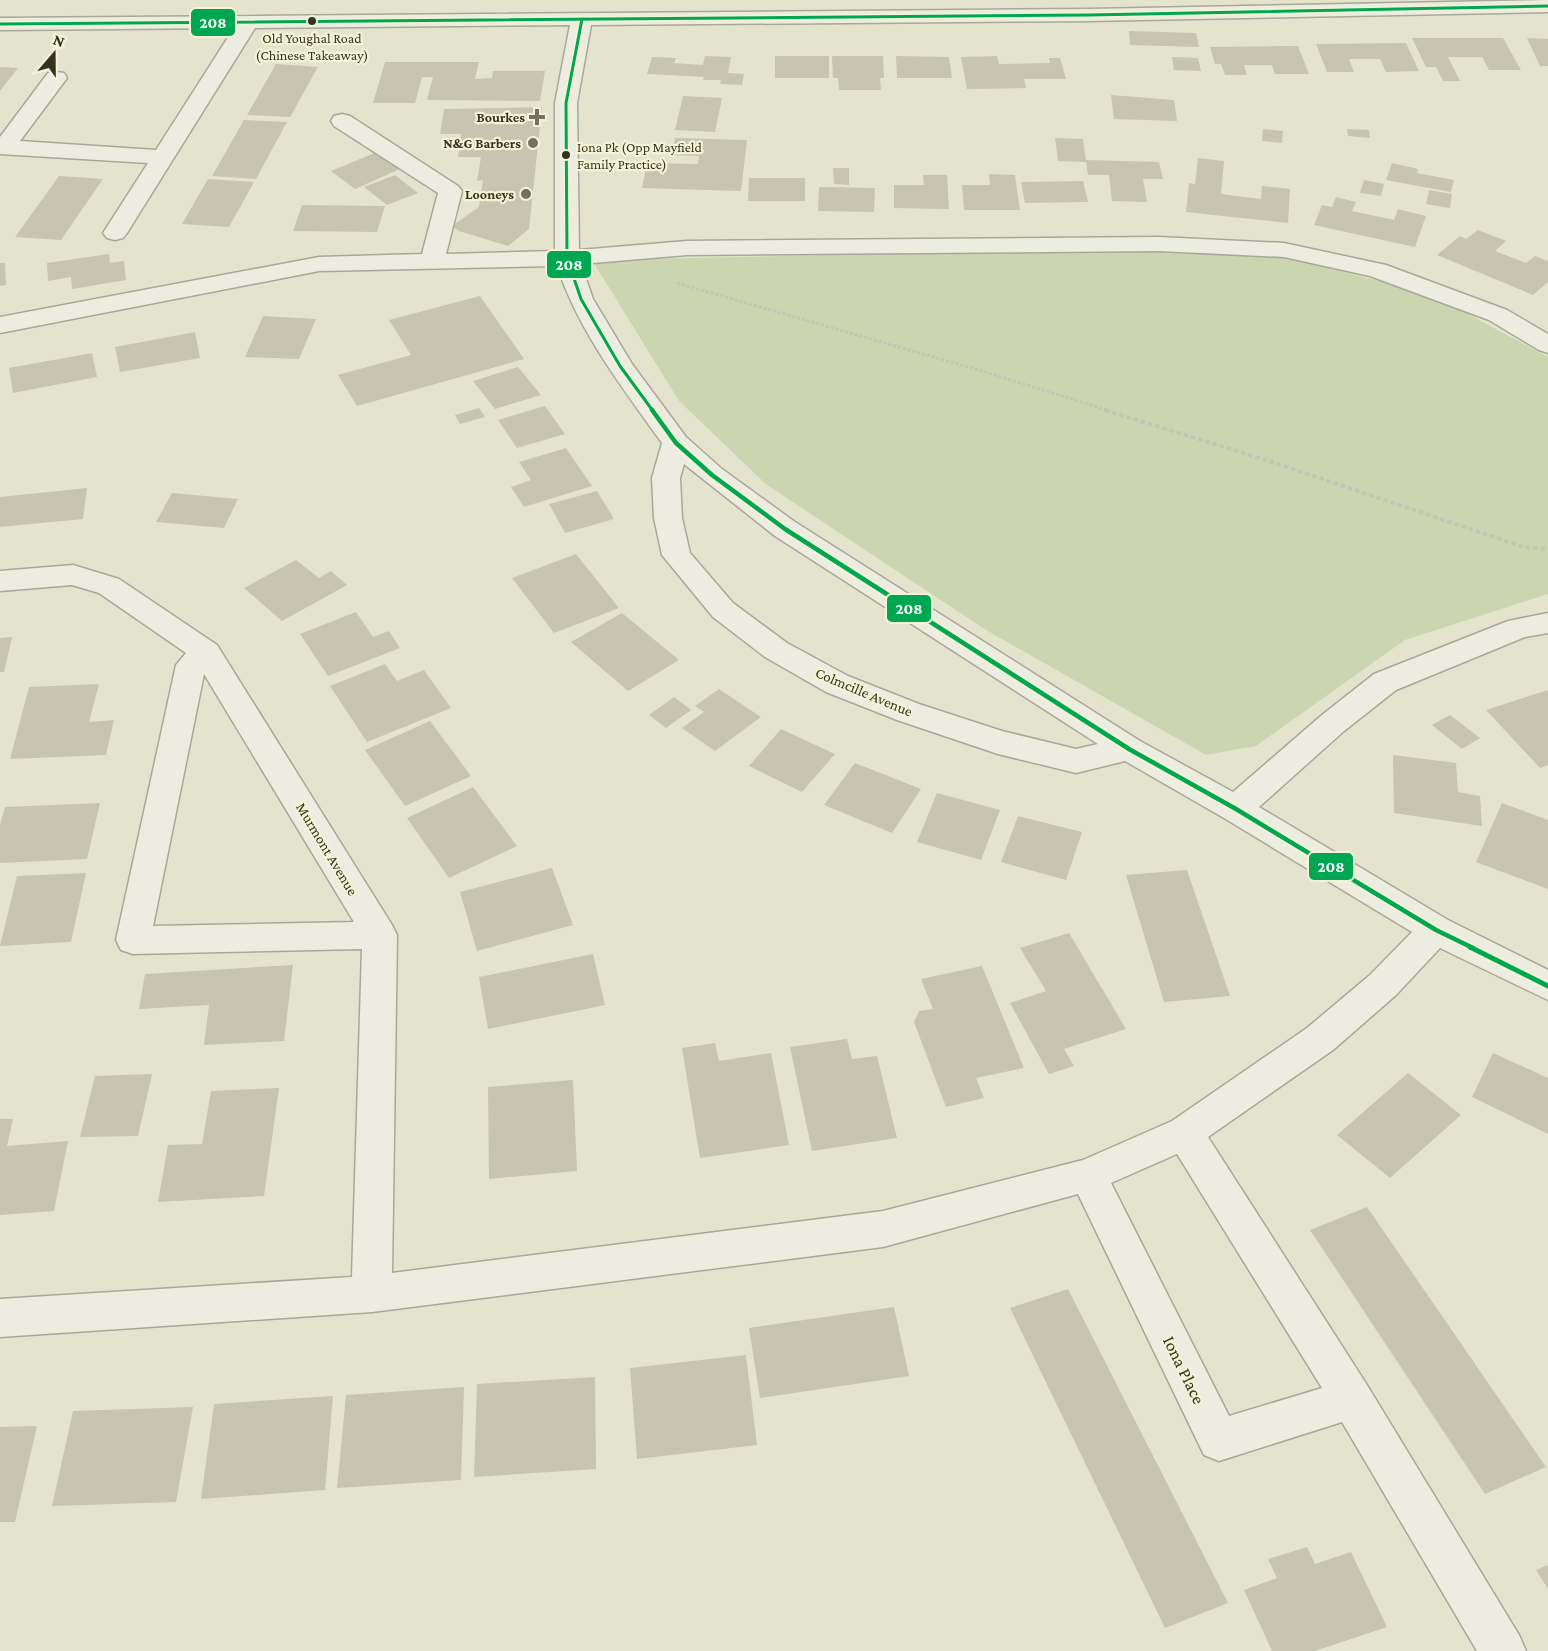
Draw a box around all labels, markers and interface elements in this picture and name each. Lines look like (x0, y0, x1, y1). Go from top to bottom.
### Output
line badge: 208 (190, 8, 236, 37)
text: 208 (199, 14, 227, 31)
marker: Old Youghal Road (Chinese Takeaway) (306, 15, 318, 27)
north arrow (24, 24, 84, 84)
place label: Old Youghal Road (Chinese Takeaway) (256, 30, 368, 64)
text: N (51, 31, 67, 50)
place label: Bourkes (476, 109, 525, 125)
marker: Bourkes (530, 110, 544, 124)
place label: N&G Barbers (443, 135, 521, 151)
marker: N&G Barbers (526, 136, 540, 150)
place label: Iona Pk (Opp Mayfield Family Practice) (577, 139, 703, 173)
marker: Iona Pk (Opp Mayfield Family Practice) (560, 149, 572, 161)
place label: Looneys (465, 186, 514, 202)
marker: Looneys (519, 187, 533, 201)
line badge: 208 (546, 250, 592, 279)
text: 208 (555, 256, 583, 273)
line badge: 208 (886, 594, 932, 623)
text: 208 (895, 600, 923, 617)
street label: Colmcille Avenue (813, 664, 915, 720)
street label: Murmont Avenue (293, 800, 361, 899)
line badge: 208 (1308, 852, 1354, 881)
text: 208 (1317, 858, 1345, 875)
street label: Iona Place (1159, 1333, 1209, 1407)

